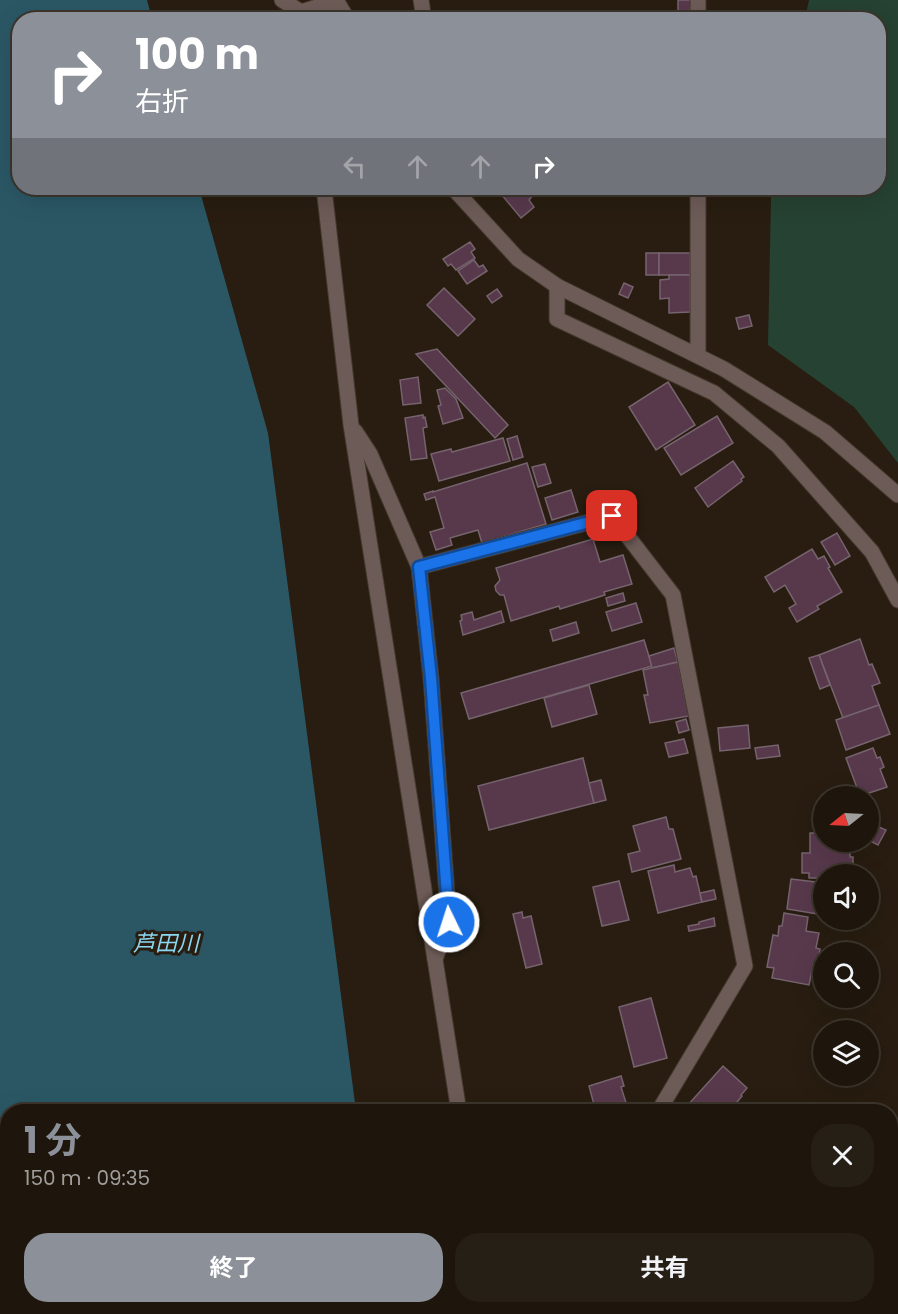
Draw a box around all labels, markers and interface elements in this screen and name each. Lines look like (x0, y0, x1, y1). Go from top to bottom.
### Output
text: 100 m (135, 25, 259, 84)
icon: right (36, 36, 114, 114)
text: 右折 (135, 83, 189, 120)
icon: left (338, 150, 371, 183)
icon: ahead (401, 150, 434, 183)
icon: ahead (464, 150, 497, 183)
icon: right (527, 150, 560, 183)
pin (586, 490, 637, 541)
icon: arrive (595, 499, 628, 532)
north arrow (813, 786, 879, 852)
map controls (813, 786, 879, 1086)
button: sound (813, 864, 879, 930)
position arrow (417, 890, 481, 954)
water label: 芦田川 (133, 928, 201, 959)
button: search (813, 942, 879, 1008)
button: layers (813, 1020, 879, 1086)
text: 1 分 (24, 1115, 81, 1166)
button: close (811, 1124, 874, 1187)
text: 150 m · 09:35 (24, 1164, 150, 1192)
button: 終了 (24, 1233, 443, 1302)
button: 共有 (455, 1233, 874, 1302)

